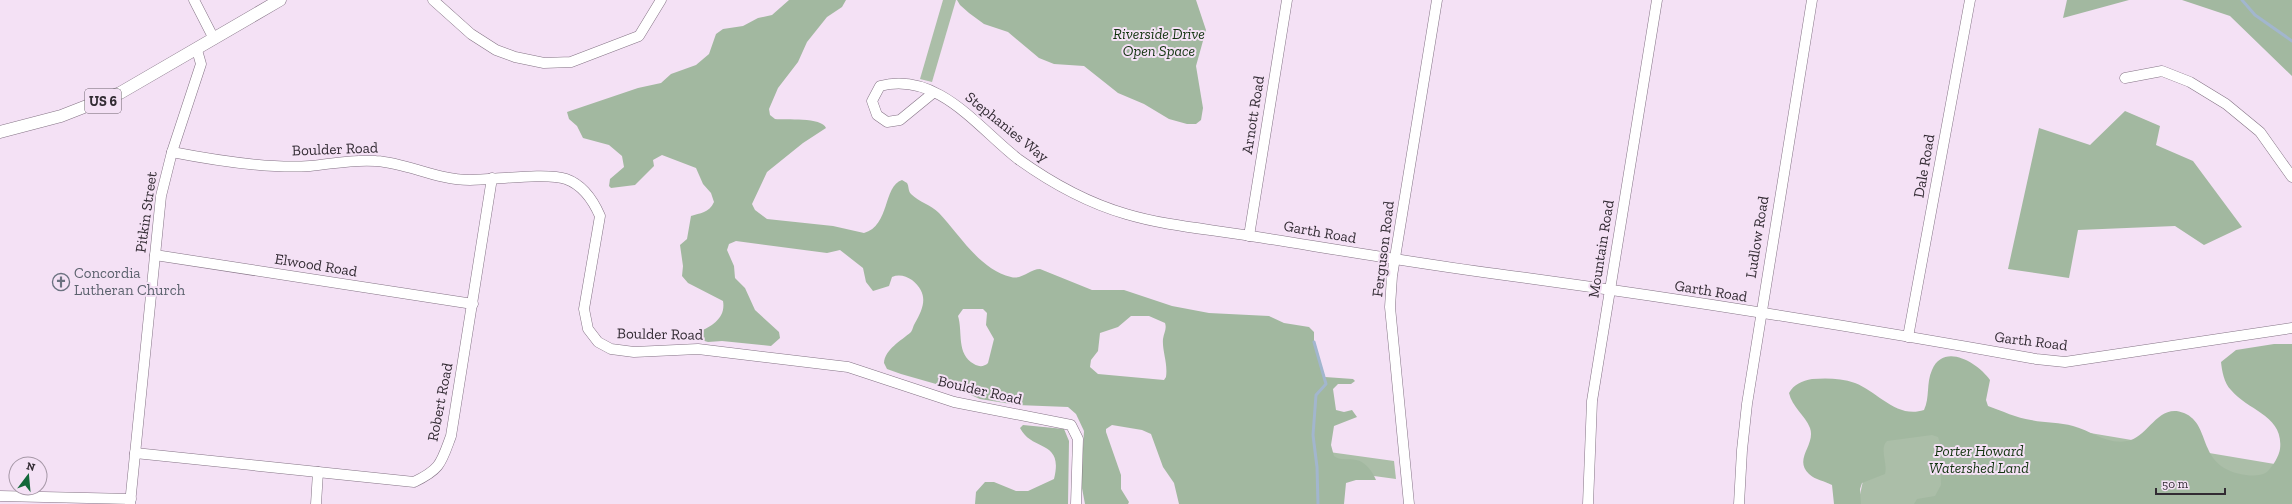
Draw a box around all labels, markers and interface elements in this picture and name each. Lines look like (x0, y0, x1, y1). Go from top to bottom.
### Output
park label: Riverside Drive Open Space (1113, 25, 1205, 60)
street label: Arnott Road (1238, 74, 1268, 155)
street label: Stephanies Way (962, 88, 1052, 166)
road number: US 6 (85, 89, 121, 113)
street label: Dale Road (1910, 132, 1939, 199)
street label: Boulder Road (292, 138, 379, 159)
street label: Pitkin Street (131, 170, 161, 254)
street label: Ludlow Road (1742, 194, 1773, 279)
street label: Mountain Road (1584, 198, 1618, 299)
street label: Ferguson Road (1368, 199, 1398, 298)
street label: Garth Road (1282, 217, 1358, 247)
street label: Elwood Road (273, 250, 359, 281)
place label: Concordia Lutheran Church (74, 264, 186, 299)
church icon: Concordia Lutheran Church (51, 272, 71, 292)
street label: Garth Road (1673, 276, 1749, 306)
street label: Boulder Road (617, 324, 704, 344)
street label: Garth Road (1993, 328, 2069, 354)
street label: Robert Road (424, 361, 457, 443)
street label: Boulder Road (936, 372, 1025, 409)
park label: Porter Howard Watershed Land (1929, 442, 2029, 477)
north arrow (8, 456, 48, 496)
text: N (25, 459, 37, 474)
scale bar (2156, 470, 2225, 496)
text: 50 m (2162, 477, 2189, 491)

